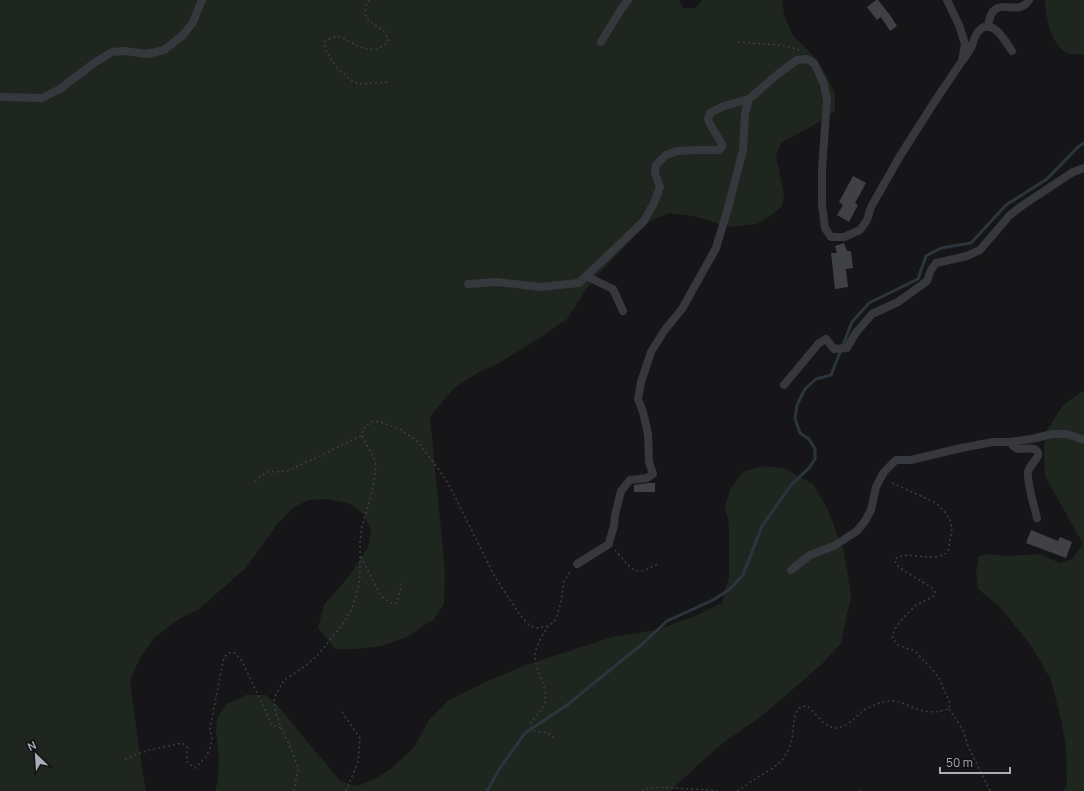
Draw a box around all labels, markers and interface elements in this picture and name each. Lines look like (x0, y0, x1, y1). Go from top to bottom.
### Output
north arrow (16, 735, 56, 775)
text: N (25, 737, 38, 754)
scale bar (940, 749, 1010, 775)
text: 50 m (946, 754, 973, 771)

